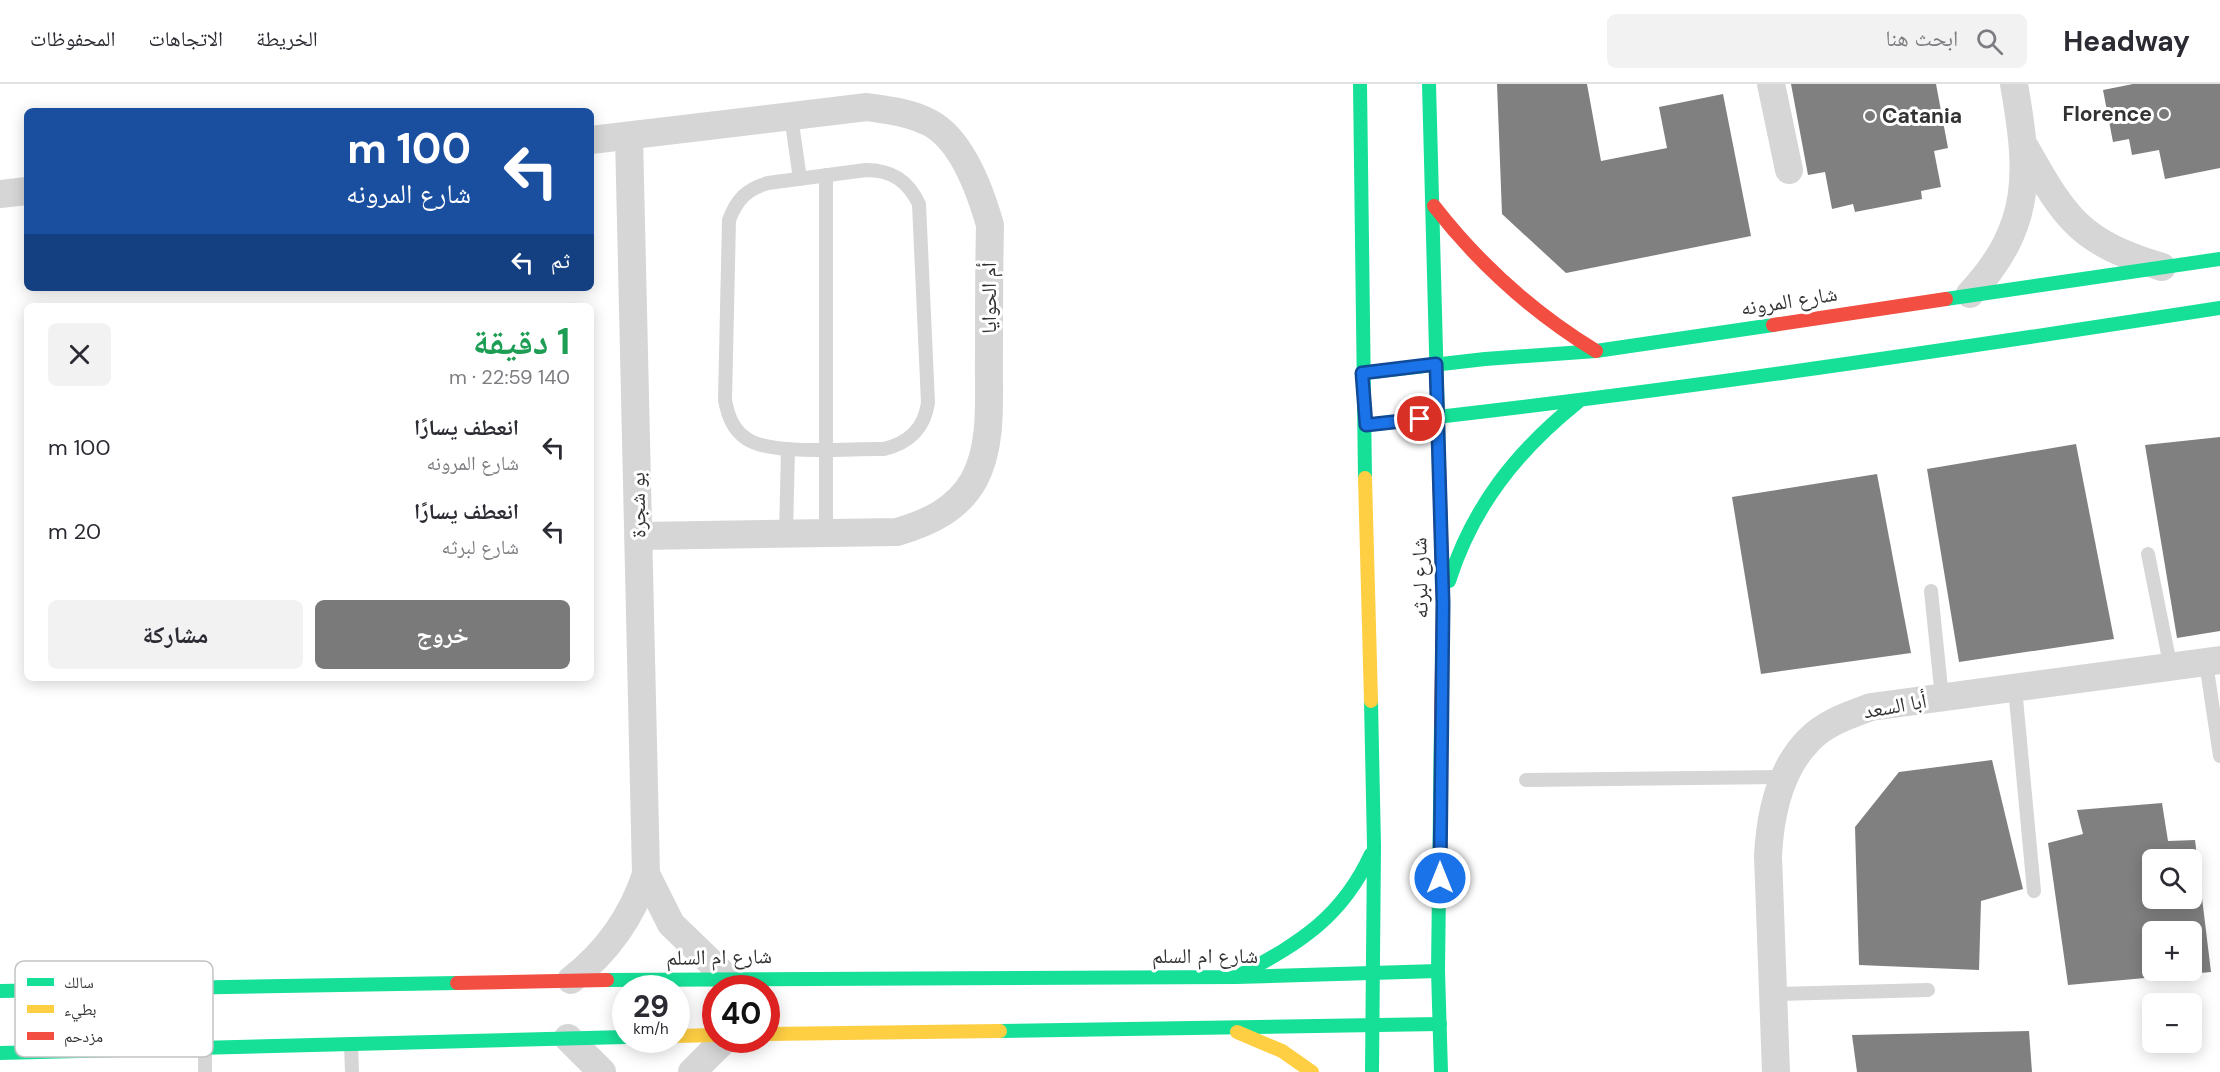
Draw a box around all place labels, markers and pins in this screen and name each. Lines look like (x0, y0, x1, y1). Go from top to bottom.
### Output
place label: Florence (2062, 100, 2152, 128)
place label: Catania (1882, 102, 1962, 130)
marker: Florence (2157, 107, 2171, 121)
marker: Catania (1863, 109, 1877, 123)
pin (1394, 393, 1445, 444)

